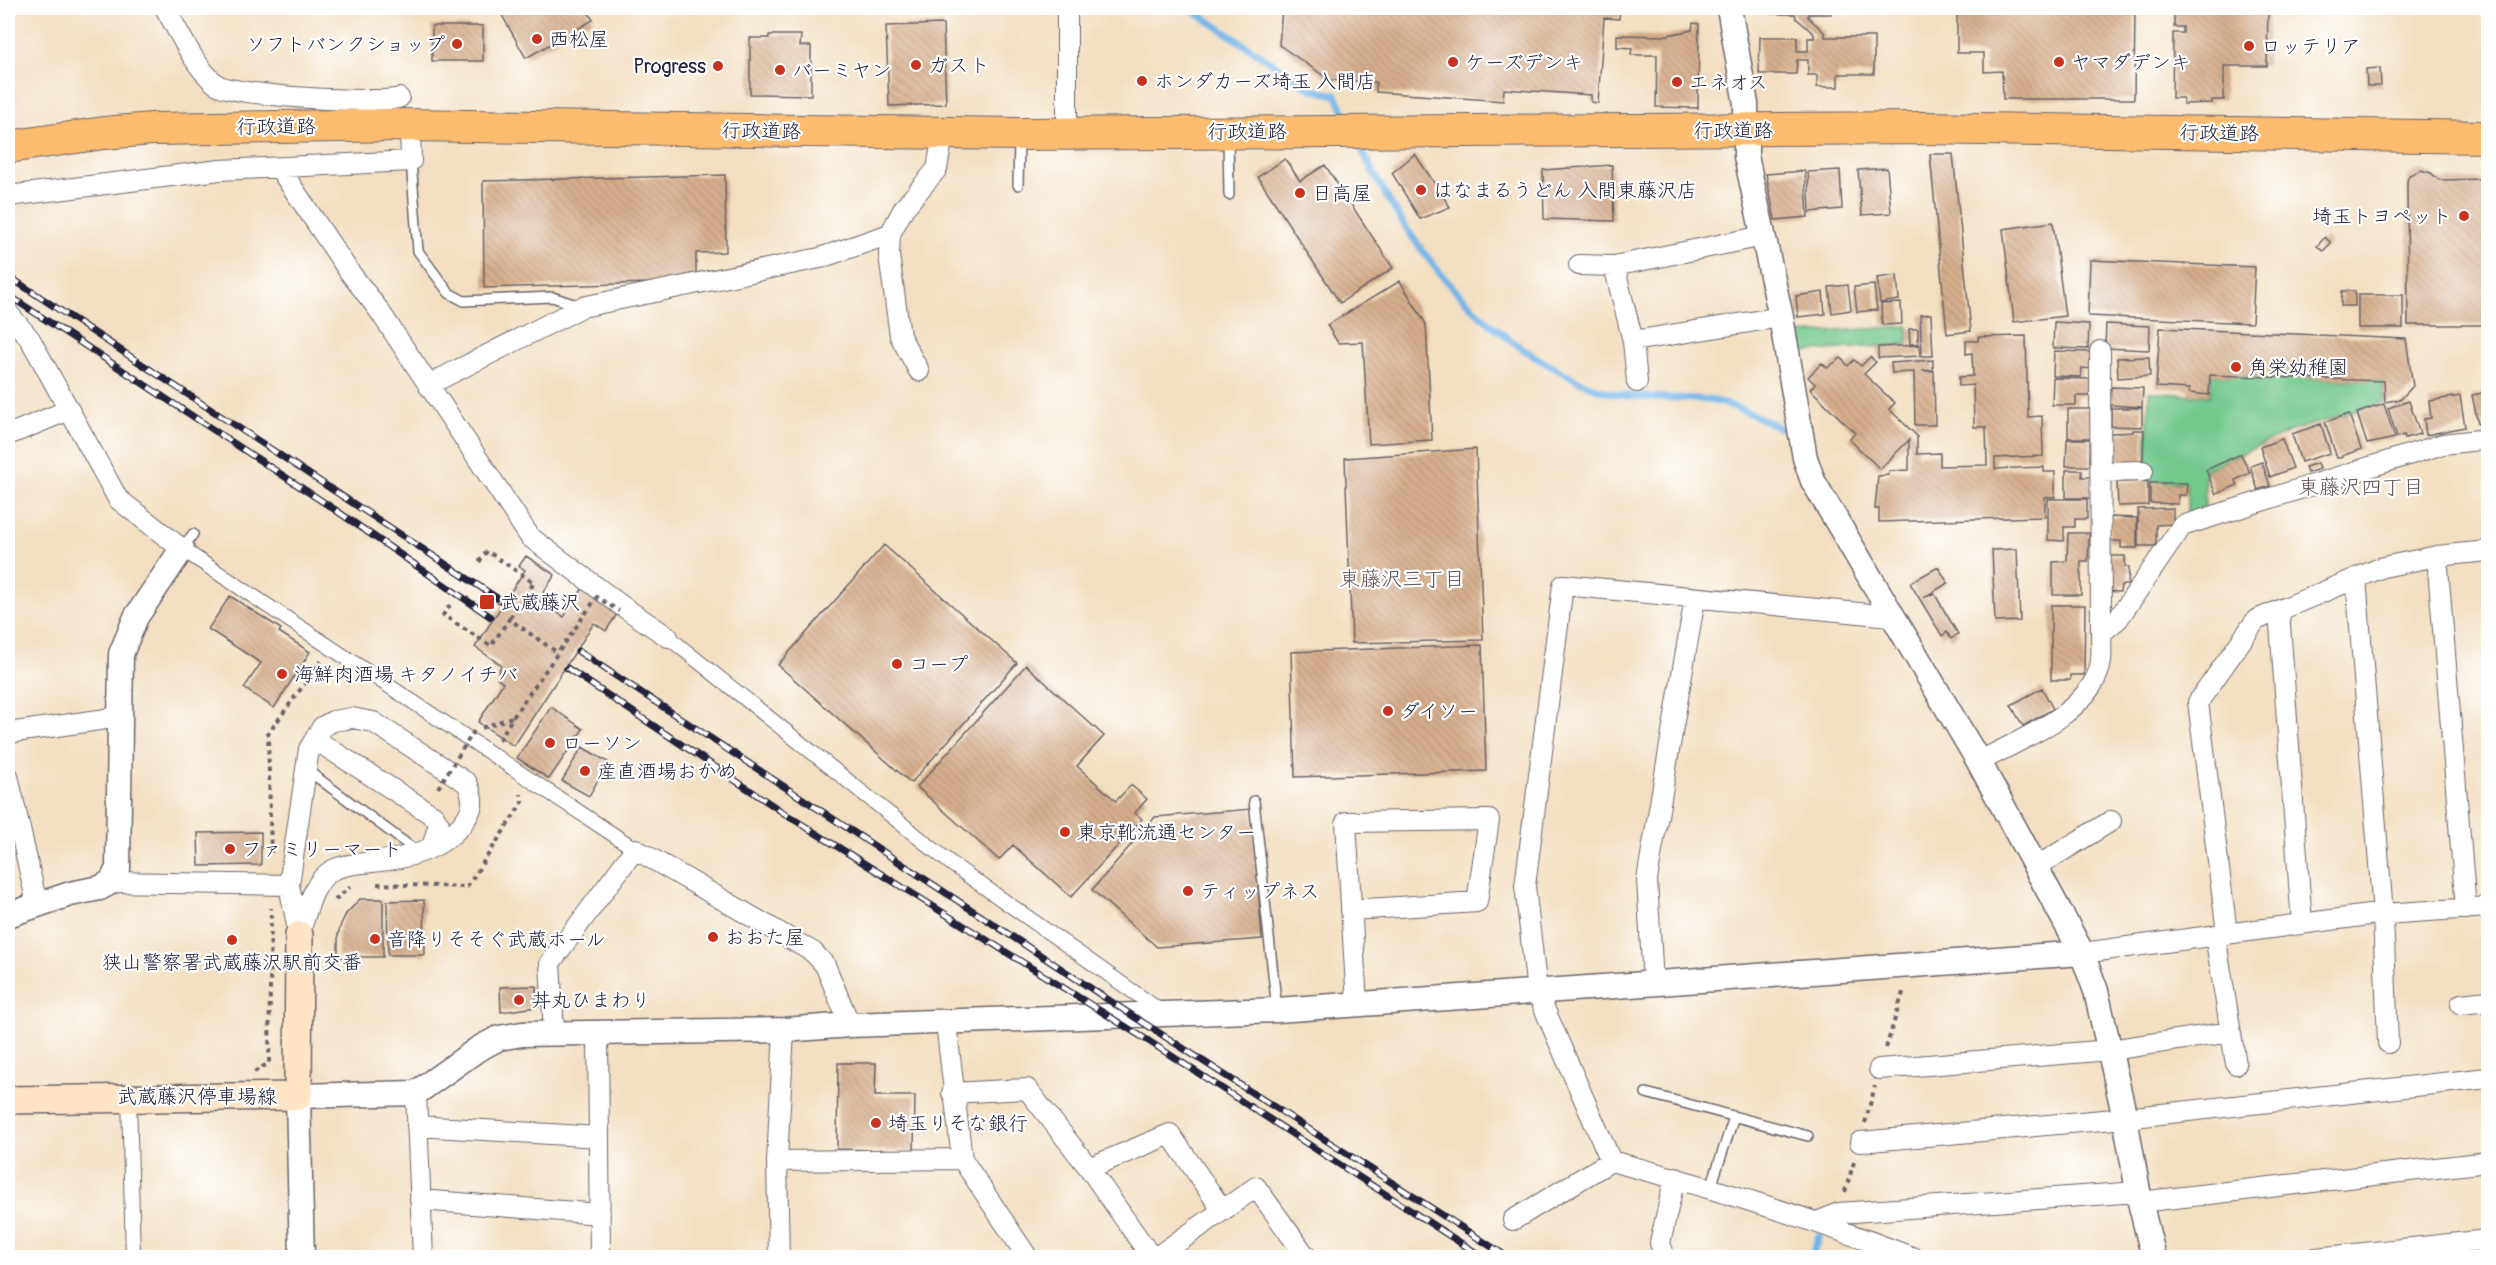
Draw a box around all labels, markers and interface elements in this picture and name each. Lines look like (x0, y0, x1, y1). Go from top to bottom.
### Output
place label: 西松屋 (549, 27, 609, 52)
place label: ソフトバンクショップ (246, 32, 445, 57)
marker: 西松屋 (530, 32, 544, 46)
place label: ロッテリア (2261, 34, 2361, 59)
marker: ソフトバンクショップ (450, 37, 464, 51)
marker: ロッテリア (2242, 39, 2256, 53)
place label: ケーズデンキ (1465, 50, 1583, 75)
place label: ヤマダデンキ (2071, 50, 2191, 75)
place label: ガスト (928, 53, 990, 78)
place label: Progress (633, 54, 706, 79)
marker: ケーズデンキ (1446, 55, 1460, 69)
marker: ヤマダデンキ (2052, 55, 2066, 69)
place label: バーミヤン (792, 58, 892, 83)
marker: ガスト (909, 58, 923, 72)
marker: Progress (711, 59, 725, 73)
marker: バーミヤン (773, 63, 787, 77)
place label: ホンダカーズ埼玉 入間店 (1154, 69, 1376, 94)
place label: エネオス (1689, 70, 1768, 95)
marker: ホンダカーズ埼玉 入間店 (1135, 74, 1149, 88)
marker: エネオス (1670, 75, 1684, 89)
street label: 行政道路 (236, 114, 316, 139)
street label: 行政道路 (721, 118, 801, 144)
street label: 行政道路 (1693, 118, 1773, 143)
street label: 行政道路 (1207, 119, 1287, 144)
street label: 行政道路 (2179, 120, 2259, 146)
place label: はなまるうどん 入間東藤沢店 (1433, 178, 1697, 203)
place label: 日高屋 (1312, 181, 1372, 206)
marker: はなまるうどん 入間東藤沢店 (1414, 183, 1428, 197)
marker: 日高屋 (1293, 186, 1307, 200)
place label: 埼玉トヨペット (2312, 204, 2452, 229)
marker: 埼玉トヨペット (2457, 209, 2471, 223)
place label: 角栄幼稚園 (2248, 355, 2348, 380)
marker: 角栄幼稚園 (2229, 360, 2243, 374)
district label: 東藤沢四丁目 (2298, 474, 2424, 501)
district label: 東藤沢三丁目 (1339, 566, 1465, 593)
place label: 武蔵藤沢 (500, 590, 580, 615)
marker: 武蔵藤沢 (478, 593, 496, 611)
place label: コープ (909, 652, 968, 677)
marker: コープ (890, 657, 904, 671)
place label: 海鮮肉酒場 キタノイチバ (294, 662, 518, 687)
marker: 海鮮肉酒場 キタノイチバ (275, 667, 289, 681)
place label: ダイソー (1400, 699, 1478, 724)
marker: ダイソー (1381, 704, 1395, 718)
place label: ローソン (562, 731, 642, 756)
marker: ローソン (543, 736, 557, 750)
place label: 産直酒場おかめ (597, 759, 737, 784)
marker: 産直酒場おかめ (578, 764, 592, 778)
place label: 東京靴流通センター (1077, 820, 1256, 845)
marker: 東京靴流通センター (1058, 825, 1072, 839)
place label: ファミリーマート (242, 837, 402, 862)
marker: ファミリーマート (223, 842, 237, 856)
place label: ティップネス (1200, 879, 1320, 904)
marker: ティップネス (1181, 884, 1195, 898)
place label: おおた屋 (725, 925, 805, 950)
place label: 音降りそそぐ武蔵ホール (387, 927, 606, 952)
marker: おおた屋 (706, 930, 720, 944)
marker: 音降りそそぐ武蔵ホール (368, 932, 382, 946)
marker: 狭山警察署武蔵藤沢駅前交番 (225, 933, 239, 947)
place label: 狭山警察署武蔵藤沢駅前交番 (102, 950, 362, 975)
place label: 丼丸ひまわり (531, 988, 651, 1013)
marker: 丼丸ひまわり (512, 993, 526, 1007)
street label: 武蔵藤沢停車場線 (117, 1084, 277, 1109)
place label: 埼玉りそな銀行 (888, 1111, 1028, 1136)
marker: 埼玉りそな銀行 (869, 1116, 883, 1130)

